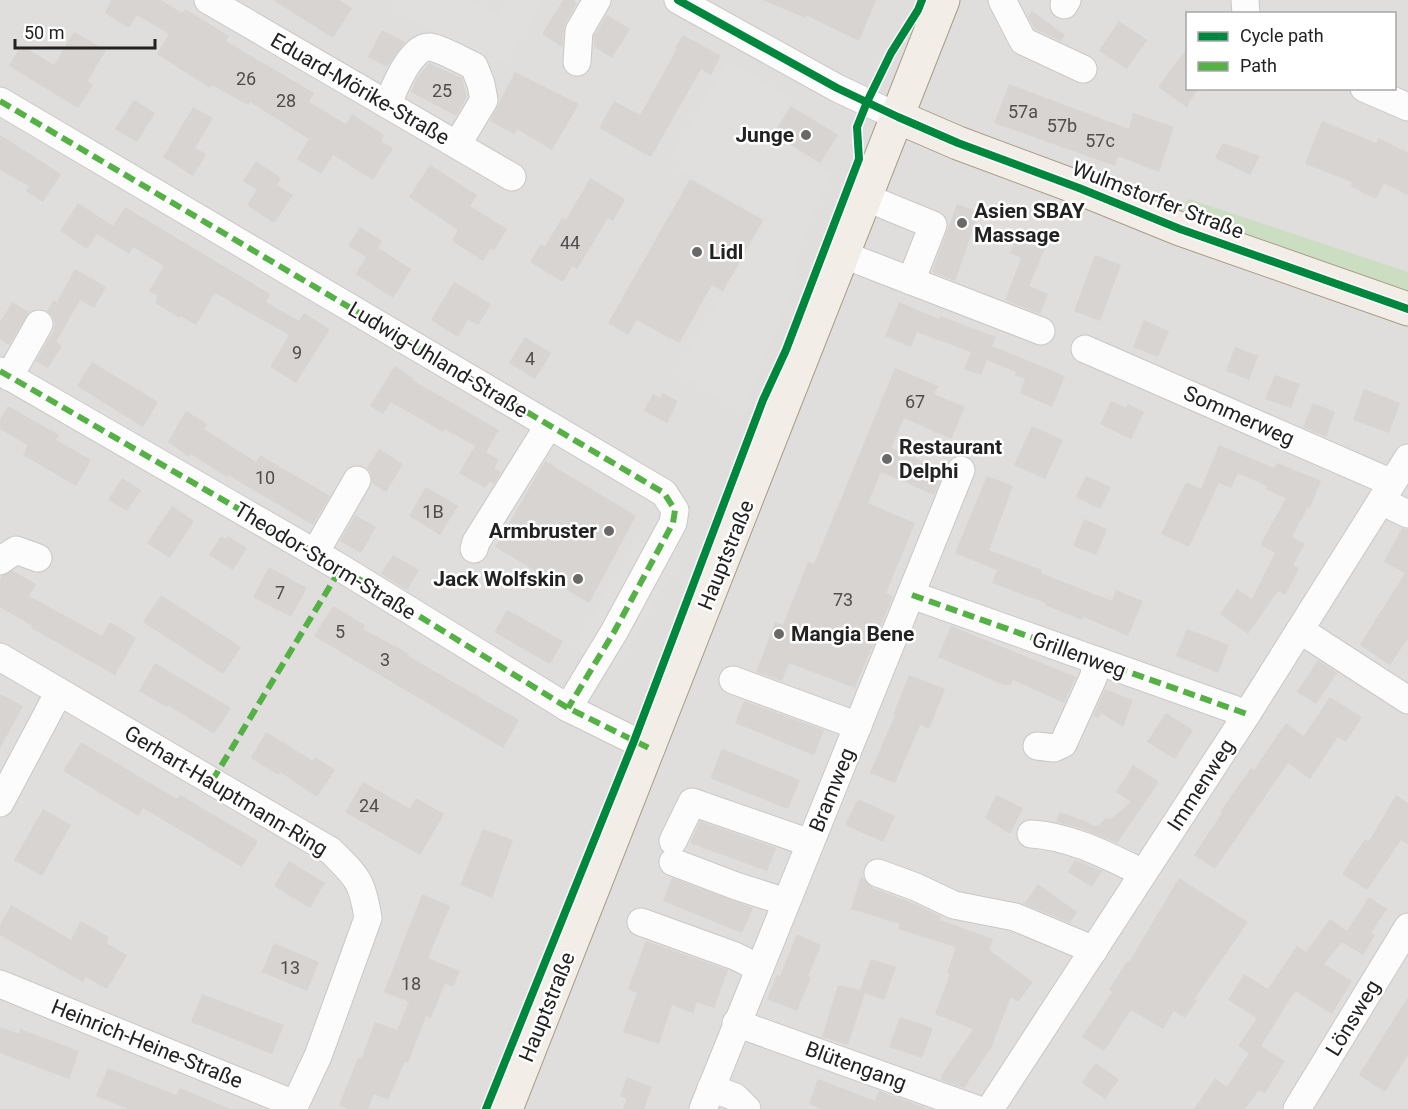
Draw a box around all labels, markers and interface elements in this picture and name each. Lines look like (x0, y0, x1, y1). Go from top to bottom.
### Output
scale bar (15, 12, 154, 50)
legend (1186, 12, 1396, 90)
text: 50 m (24, 22, 64, 43)
text: Cycle path (1240, 25, 1324, 46)
street label: Eduard-Mörike-Straße (266, 28, 454, 150)
text: Path (1240, 55, 1277, 76)
house number: 26 (236, 68, 256, 89)
house number: 25 (432, 80, 452, 101)
house number: 28 (276, 90, 296, 111)
house number: 57a (1008, 101, 1038, 122)
house number: 57b (1047, 115, 1077, 136)
place label: Junge (735, 123, 794, 147)
marker: Junge (799, 128, 813, 142)
house number: 57c (1085, 130, 1115, 151)
street label: Wulmstorfer Straße (1069, 156, 1247, 244)
place label: Asien SBAY Massage (974, 199, 1085, 247)
marker: Asien SBAY Massage (955, 216, 969, 230)
house number: 44 (560, 232, 580, 253)
place label: Lidl (709, 240, 743, 264)
marker: Lidl (690, 245, 704, 259)
street label: Ludwig-Uhland-Straße (344, 297, 532, 423)
house number: 9 (292, 342, 302, 363)
house number: 4 (525, 348, 535, 369)
street label: Sommerweg (1180, 381, 1298, 451)
house number: 67 (905, 391, 925, 412)
place label: Restaurant Delphi (899, 435, 1002, 483)
marker: Restaurant Delphi (880, 452, 894, 466)
house number: 10 (255, 467, 275, 488)
street label: Theodor-Storm-Straße (230, 497, 420, 625)
street label: Hauptstraße (693, 497, 759, 613)
house number: 1B (422, 501, 444, 522)
place label: Armbruster (489, 519, 597, 543)
marker: Armbruster (602, 524, 616, 538)
place label: Jack Wolfskin (433, 567, 566, 591)
marker: Jack Wolfskin (571, 572, 585, 586)
house number: 7 (275, 582, 285, 603)
house number: 73 (833, 589, 853, 610)
house number: 5 (335, 621, 345, 642)
place label: Mangia Bene (791, 622, 914, 646)
marker: Mangia Bene (772, 627, 786, 641)
street label: Grillenweg (1029, 627, 1129, 683)
house number: 3 (380, 649, 390, 670)
street label: Gerhart-Hauptmann-Ring (120, 721, 332, 861)
street label: Immenweg (1163, 735, 1239, 835)
street label: Bramweg (804, 745, 860, 835)
house number: 24 (359, 795, 379, 816)
street label: Hauptstraße (514, 949, 580, 1065)
house number: 13 (280, 957, 300, 978)
house number: 18 (401, 973, 421, 994)
street label: Lönsweg (1321, 976, 1385, 1060)
street label: Heinrich-Heine-Straße (48, 995, 246, 1093)
street label: Blütengang (802, 1037, 910, 1095)

